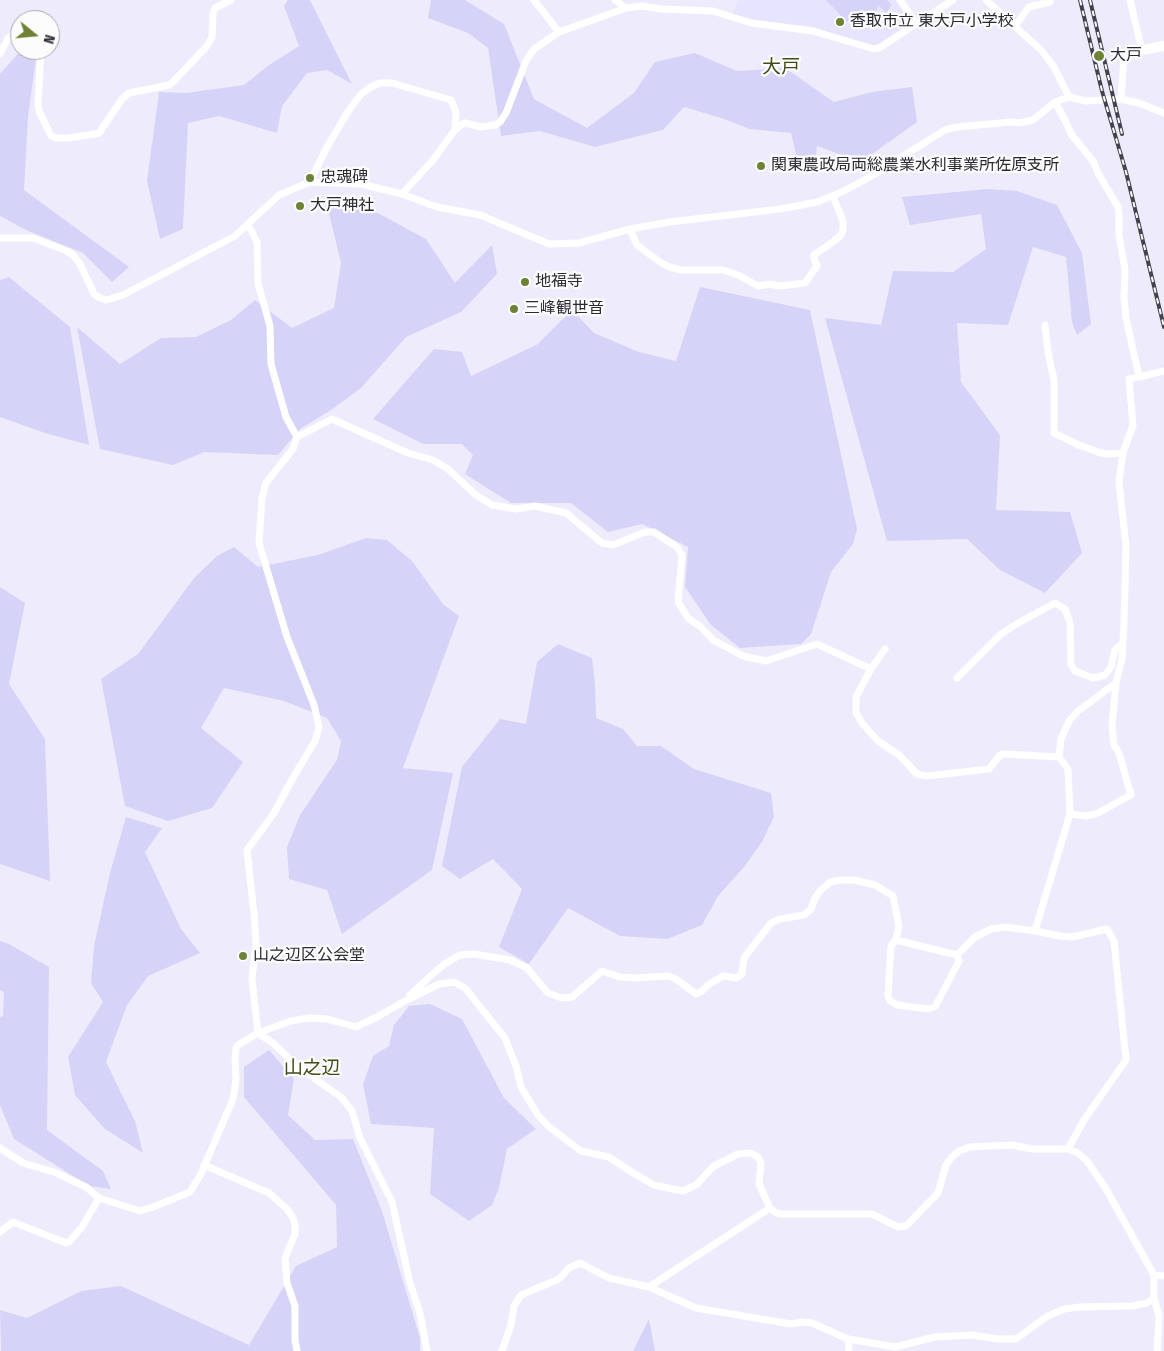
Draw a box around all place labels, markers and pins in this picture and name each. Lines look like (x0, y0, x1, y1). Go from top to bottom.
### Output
place label: 香取市立 東大戸小学校 (850, 12, 1014, 32)
marker: 香取市立 東大戸小学校 (834, 16, 846, 28)
place label: 大戸 (1110, 46, 1142, 66)
marker: 大戸 (1092, 49, 1106, 63)
place label: 関東農政局両総農業水利事業所佐原支所 (771, 156, 1059, 176)
marker: 関東農政局両総農業水利事業所佐原支所 (755, 160, 767, 172)
place label: 忠魂碑 (320, 168, 368, 188)
marker: 忠魂碑 (304, 172, 316, 184)
place label: 大戸神社 (310, 196, 374, 216)
marker: 大戸神社 (294, 200, 306, 212)
place label: 地福寺 (535, 272, 583, 292)
marker: 地福寺 (519, 276, 531, 288)
place label: 三峰観世音 (524, 299, 604, 319)
marker: 三峰観世音 (508, 303, 520, 315)
place label: 山之辺区公会堂 (253, 946, 365, 966)
marker: 山之辺区公会堂 (237, 950, 249, 962)

